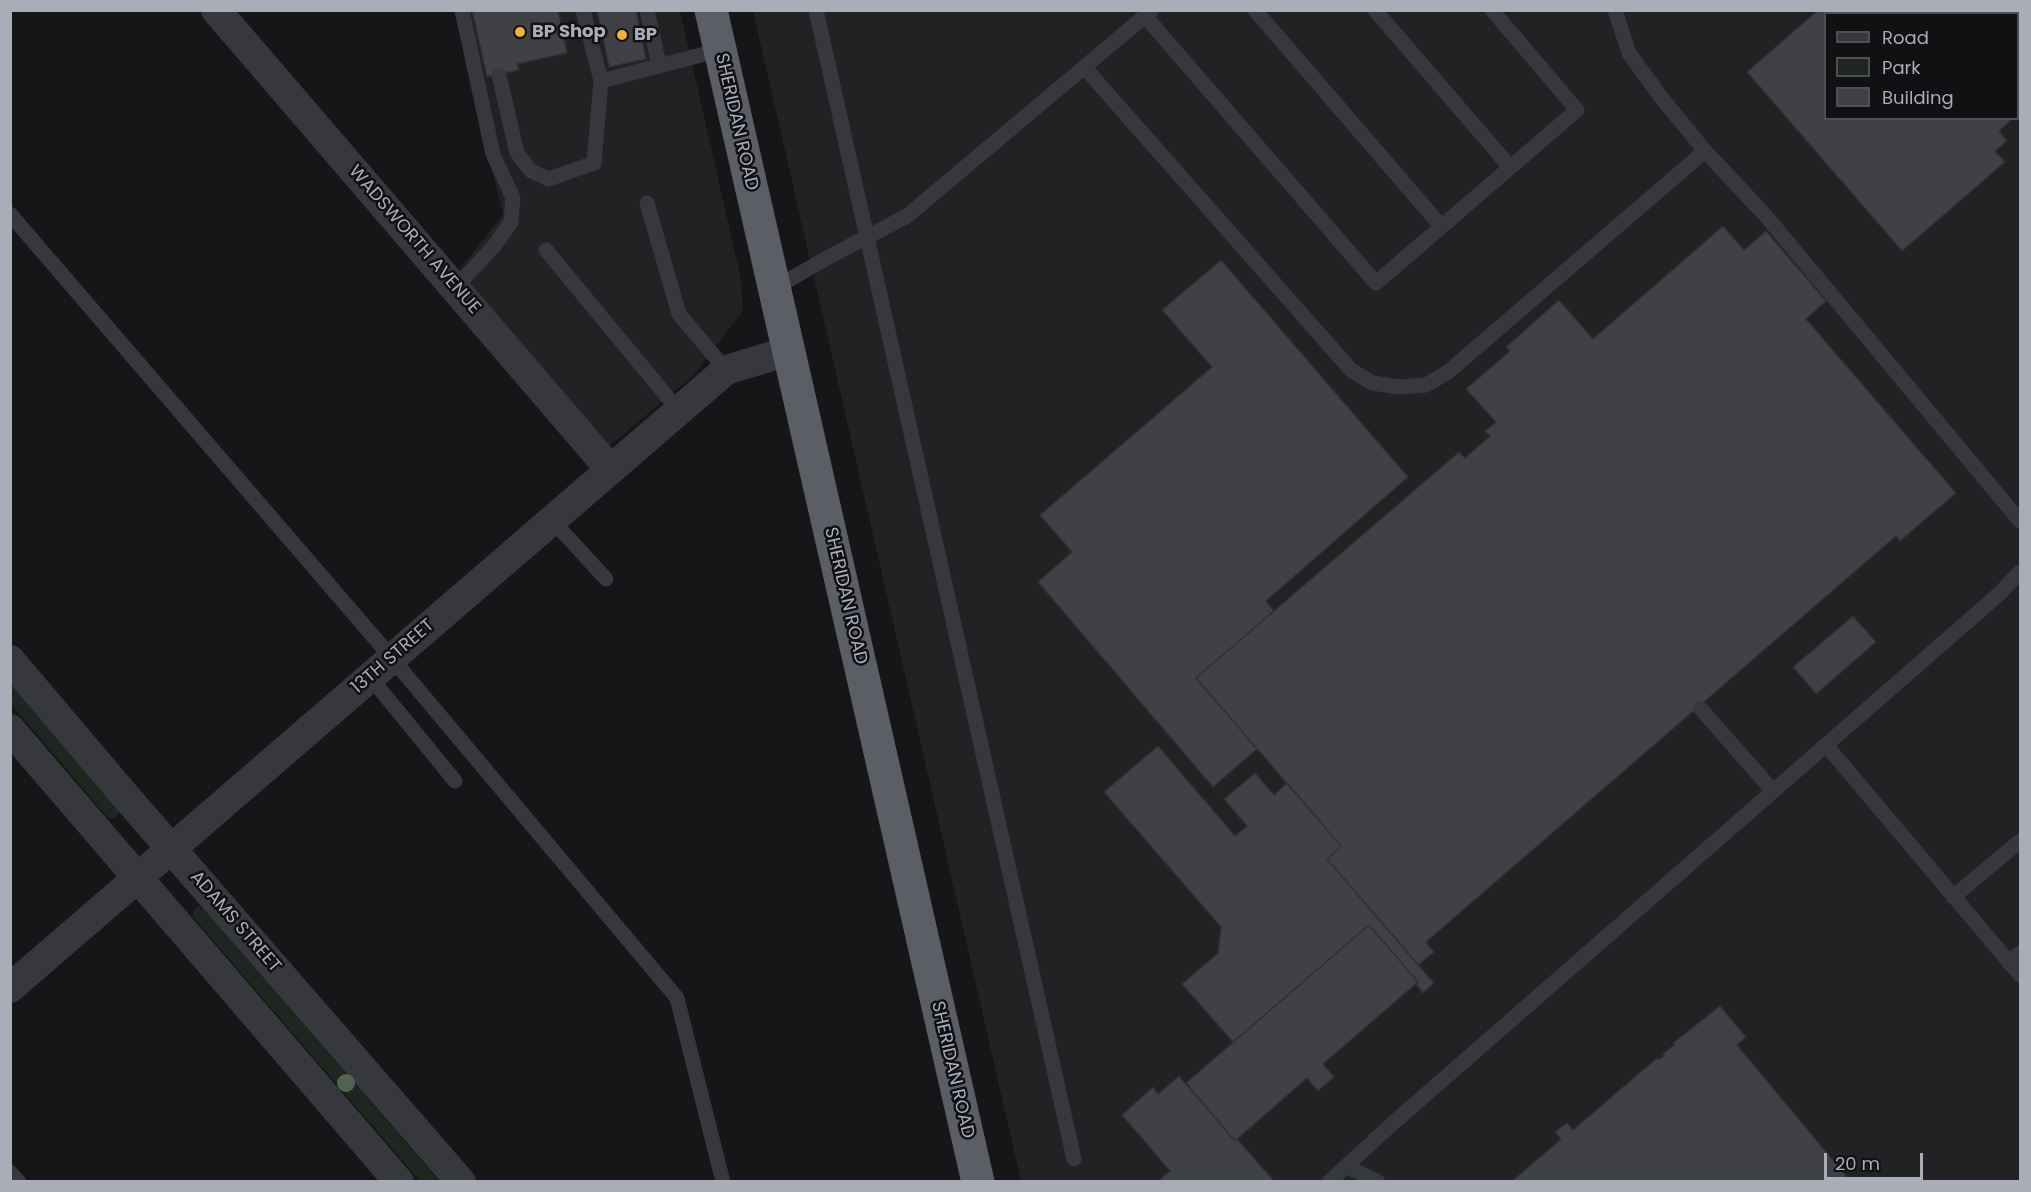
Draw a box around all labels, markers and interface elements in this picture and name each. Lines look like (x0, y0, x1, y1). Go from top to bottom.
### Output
legend (1824, 12, 2019, 120)
place label: BP Shop (532, 21, 606, 43)
place label: BP (634, 24, 657, 46)
marker: BP Shop (513, 25, 527, 39)
text: Road (1882, 25, 1929, 50)
marker: BP (615, 28, 629, 42)
street label: SHERIDAN ROAD (710, 51, 762, 193)
text: Park (1882, 55, 1921, 80)
text: Building (1882, 85, 1954, 110)
street label: WADSWORTH AVENUE (343, 161, 485, 319)
street label: SHERIDAN ROAD (819, 525, 871, 667)
street label: 13TH STREET (347, 615, 439, 699)
street label: ADAMS STREET (185, 867, 285, 977)
street label: SHERIDAN ROAD (926, 999, 978, 1141)
scale bar (1827, 1141, 1926, 1179)
text: 20 m (1835, 1151, 1880, 1176)

